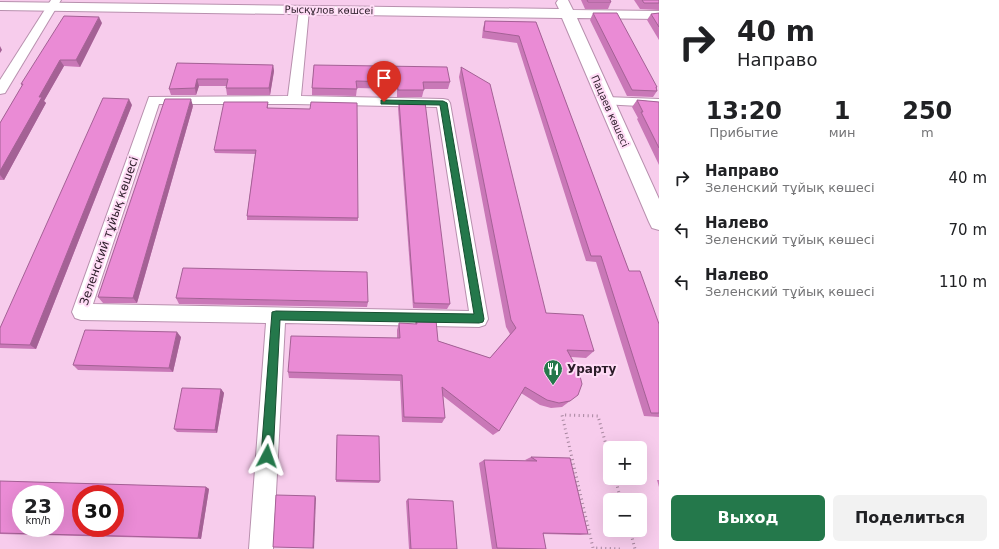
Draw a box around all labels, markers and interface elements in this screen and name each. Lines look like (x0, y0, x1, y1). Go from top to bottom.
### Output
street label: Рысқұлов көшсеі (285, 4, 373, 16)
text: 40 m (737, 15, 815, 48)
icon: right (671, 16, 723, 68)
text: Направо (737, 49, 817, 70)
pin (367, 61, 401, 102)
icon: arrive (373, 67, 395, 89)
street label: Пацаев көшесі (589, 73, 631, 149)
text: 13:20 (706, 97, 782, 125)
text: 1 (834, 97, 850, 125)
text: 250 (902, 97, 952, 125)
text: Прибытие (709, 125, 778, 140)
text: мин (829, 125, 856, 140)
text: m (921, 125, 934, 140)
street label: Зеленский тұйық көшесі (77, 155, 141, 307)
text: Направо (705, 162, 779, 180)
icon: right (671, 167, 693, 189)
text: 40 m (949, 169, 987, 187)
text: Зеленский тұйық көшесі (705, 180, 875, 195)
text: Налево (705, 214, 769, 232)
icon: left (671, 219, 693, 241)
text: 70 m (949, 221, 987, 239)
text: Зеленский тұйық көшесі (705, 232, 875, 247)
text: Налево (705, 266, 769, 284)
icon: left (671, 271, 693, 293)
text: 110 m (939, 273, 987, 291)
text: Зеленский тұйық көшесі (705, 284, 875, 299)
restaurant icon: Урарту (542, 358, 564, 386)
place label: Урарту (567, 362, 616, 376)
position arrow (246, 435, 288, 477)
map controls (603, 441, 647, 537)
button: + (603, 441, 647, 485)
speed limit sign: 30 (72, 485, 124, 537)
button: − (603, 493, 647, 537)
text: 23 (24, 494, 52, 518)
button: Выход (671, 495, 825, 541)
button: Поделиться (833, 495, 987, 541)
text: km/h (25, 515, 51, 526)

